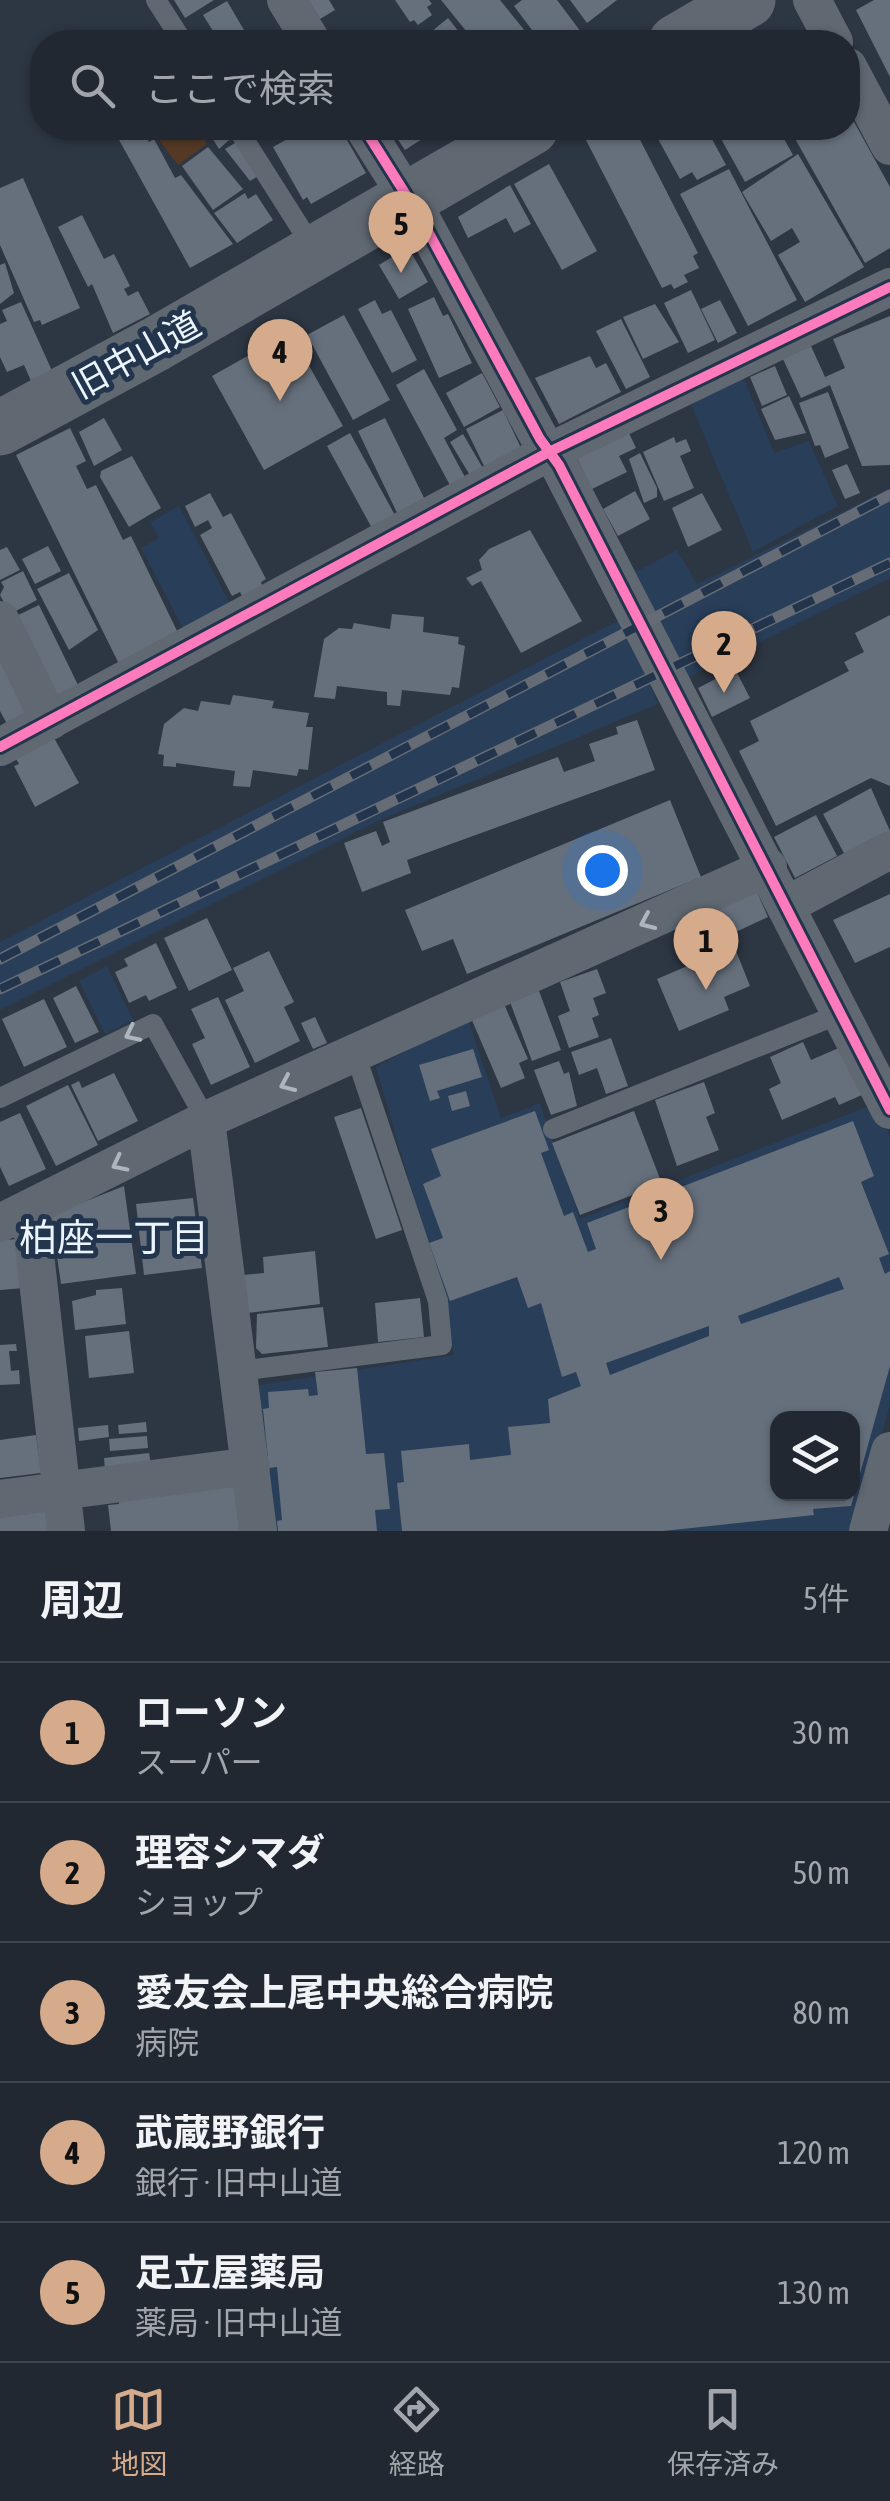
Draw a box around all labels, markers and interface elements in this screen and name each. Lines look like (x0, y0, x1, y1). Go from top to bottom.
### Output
search box (30, 30, 860, 140)
icon: search (65, 58, 120, 113)
text: ここで検索 (145, 67, 335, 110)
pin: 5 (368, 190, 434, 273)
street label: 旧中山道 (65, 303, 207, 405)
pin: 4 (248, 318, 312, 401)
pin: 2 (692, 610, 756, 693)
your location (577, 845, 628, 896)
pin: 1 (674, 908, 738, 990)
one-way arrow (639, 909, 657, 929)
one-way arrow (124, 1022, 142, 1042)
one-way arrow (279, 1071, 297, 1091)
one-way arrow (112, 1152, 130, 1171)
pin: 3 (628, 1178, 694, 1260)
district label: 柏座一丁目 (19, 1216, 209, 1259)
map controls (770, 1411, 860, 1501)
button: layers (770, 1411, 860, 1501)
text: 周辺 (40, 1576, 124, 1624)
text: 5件 (803, 1580, 850, 1617)
text: ローソン (135, 1691, 287, 1734)
text: 1 (65, 1714, 80, 1751)
text: 30 m (792, 1714, 850, 1751)
text: スーパー (135, 1744, 263, 1781)
text: 理容シマダ (135, 1831, 325, 1874)
text: 2 (65, 1854, 80, 1891)
text: 50 m (792, 1854, 850, 1891)
text: ショップ (135, 1884, 263, 1921)
text: 愛友会上尾中央総合病院 (135, 1971, 553, 2014)
text: 3 (65, 1994, 80, 2031)
text: 80 m (792, 1994, 850, 2031)
text: 病院 (135, 2024, 199, 2061)
text: 武蔵野銀行 (135, 2111, 325, 2154)
text: 4 (65, 2134, 80, 2171)
text: 120 m (777, 2134, 850, 2171)
text: 銀行 · 旧中山道 (135, 2164, 343, 2201)
text: 足立屋薬局 (135, 2251, 325, 2294)
text: 5 (65, 2274, 80, 2311)
text: 130 m (777, 2274, 850, 2311)
text: 薬局 · 旧中山道 (135, 2304, 343, 2341)
tab: 地図 (111, 2382, 167, 2482)
tab: 経路 (389, 2382, 445, 2482)
tab: 保存済み (667, 2382, 779, 2482)

